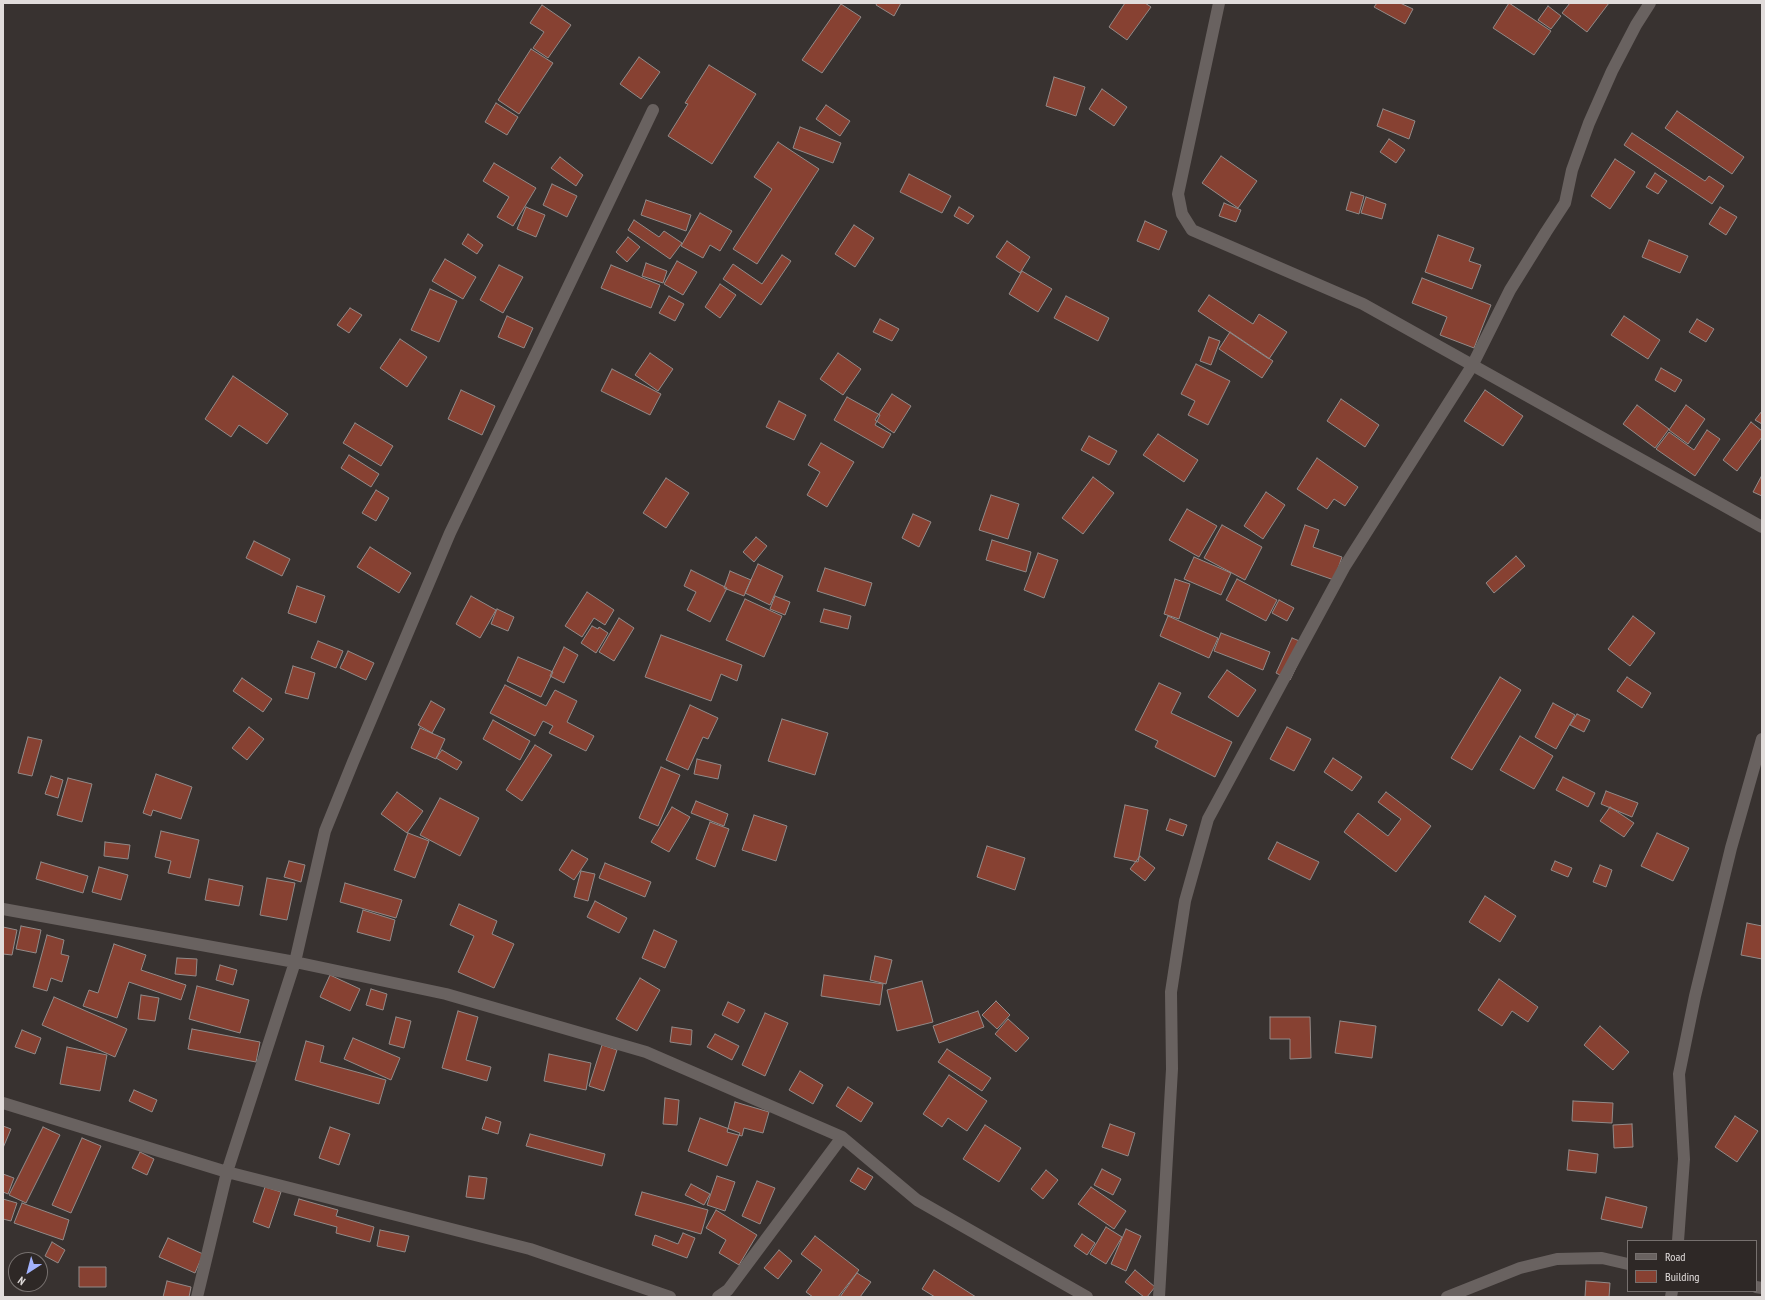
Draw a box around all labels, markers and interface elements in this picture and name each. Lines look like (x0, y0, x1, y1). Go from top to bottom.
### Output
legend (1627, 1240, 1757, 1292)
text: Road (1665, 1249, 1685, 1264)
north arrow (8, 1252, 48, 1292)
text: Building (1665, 1269, 1700, 1284)
text: N (15, 1273, 28, 1288)

